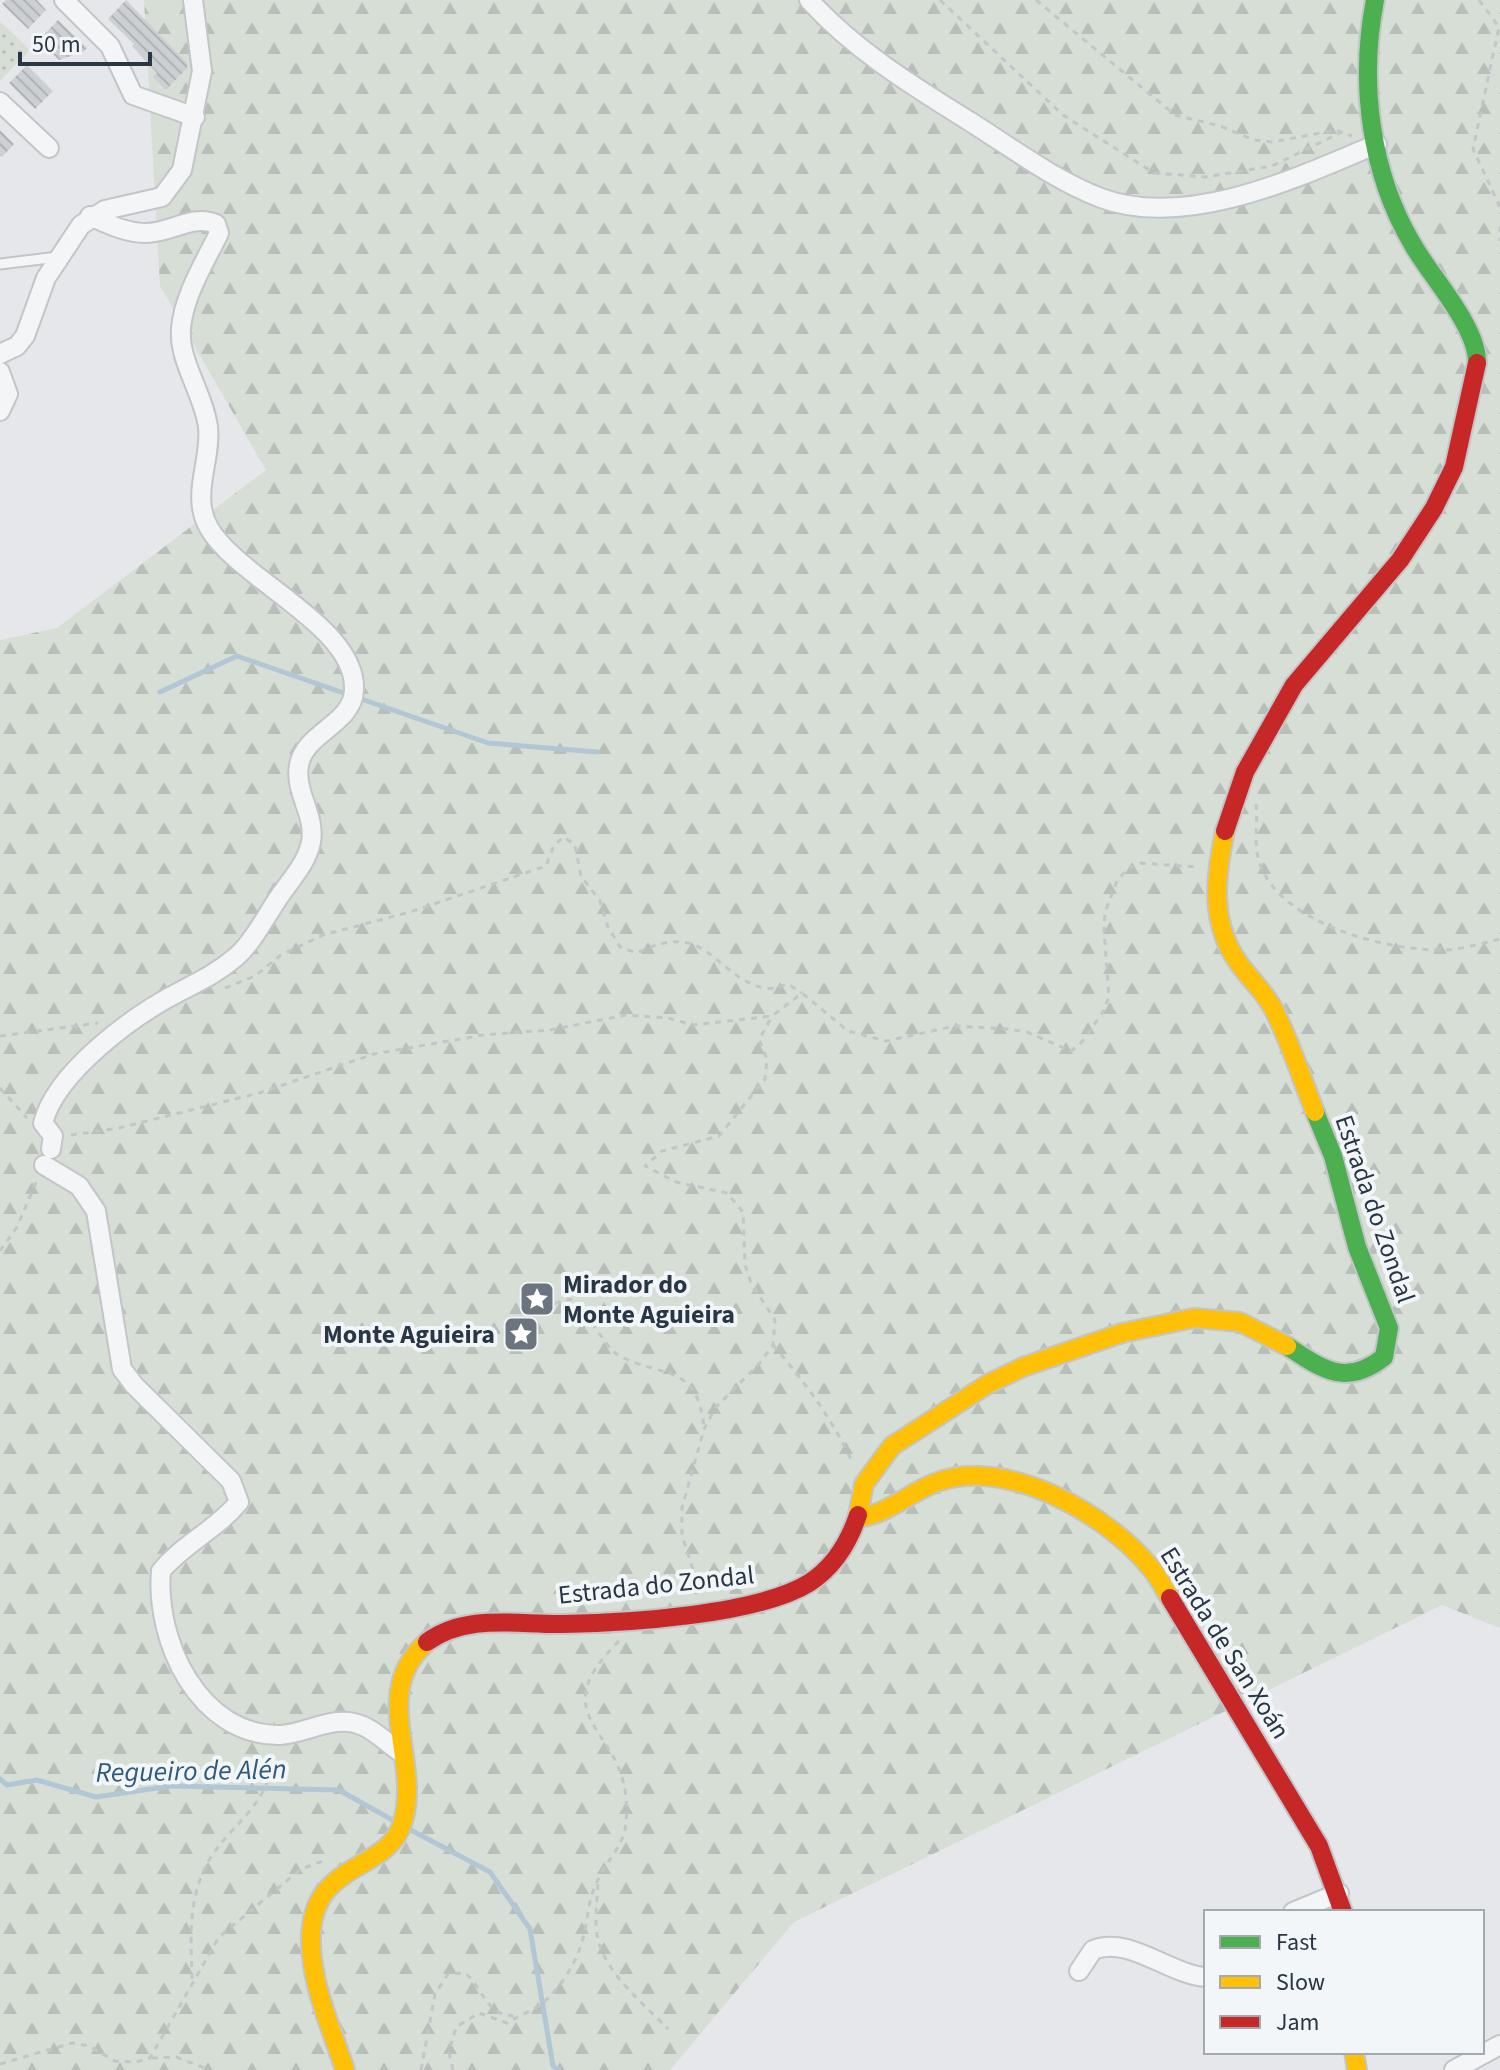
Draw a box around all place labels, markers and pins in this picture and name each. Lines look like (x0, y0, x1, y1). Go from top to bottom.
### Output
place label: Mirador do Monte Aguieira (563, 1266, 735, 1333)
place icon: Mirador do Monte Aguieira (518, 1280, 556, 1318)
place icon: Monte Aguieira (502, 1315, 540, 1353)
place label: Monte Aguieira (323, 1316, 495, 1353)

